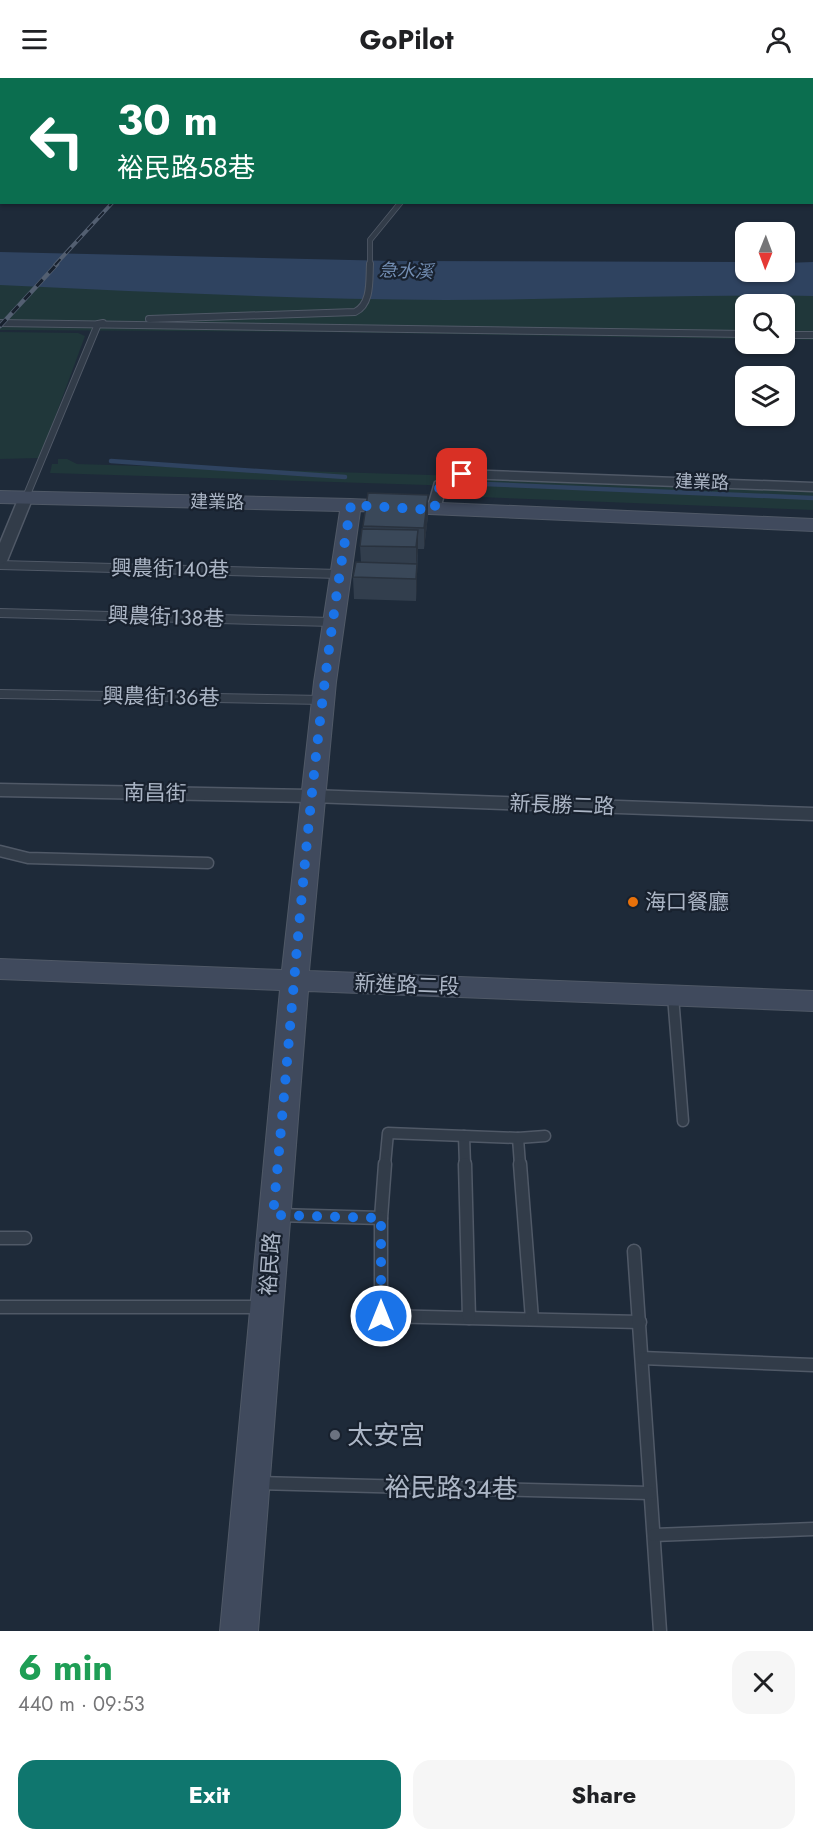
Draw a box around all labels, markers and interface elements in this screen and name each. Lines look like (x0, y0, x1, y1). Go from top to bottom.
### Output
text: GoPilot (360, 20, 454, 59)
icon: menu (18, 23, 51, 56)
icon: person (762, 23, 795, 56)
text: 30 m (117, 90, 218, 151)
icon: left (18, 102, 96, 180)
text: 裕民路58巷 (117, 148, 255, 187)
north arrow (735, 222, 795, 282)
map controls (735, 222, 795, 426)
water label: 急水溪 (379, 257, 436, 285)
button: search (735, 294, 795, 354)
button: layers (735, 366, 795, 426)
pin (436, 448, 487, 499)
icon: arrive (445, 457, 478, 490)
street label: 建業路 (675, 468, 729, 496)
street label: 建業路 (190, 489, 244, 515)
street label: 興農街140巷 (111, 553, 229, 585)
street label: 興農街138巷 (107, 600, 225, 634)
street label: 興農街136巷 (102, 681, 220, 713)
street label: 南昌街 (123, 777, 187, 809)
street label: 新長勝二路 (509, 788, 615, 822)
place label: 海口餐廳 (645, 887, 729, 917)
marker: 海口餐廳 (626, 895, 640, 909)
street label: 新進路二段 (354, 968, 460, 1002)
street label: 裕民路 (253, 1232, 287, 1296)
position arrow (349, 1284, 413, 1348)
place label: 太安宮 (347, 1416, 425, 1454)
marker: 太安宮 (328, 1428, 342, 1442)
street label: 裕民路34巷 (384, 1468, 518, 1508)
text: 6 min (18, 1641, 113, 1693)
button: close (732, 1651, 795, 1714)
text: 440 m · 09:53 (18, 1690, 145, 1719)
button: Exit (18, 1760, 401, 1829)
button: Share (413, 1760, 795, 1829)

